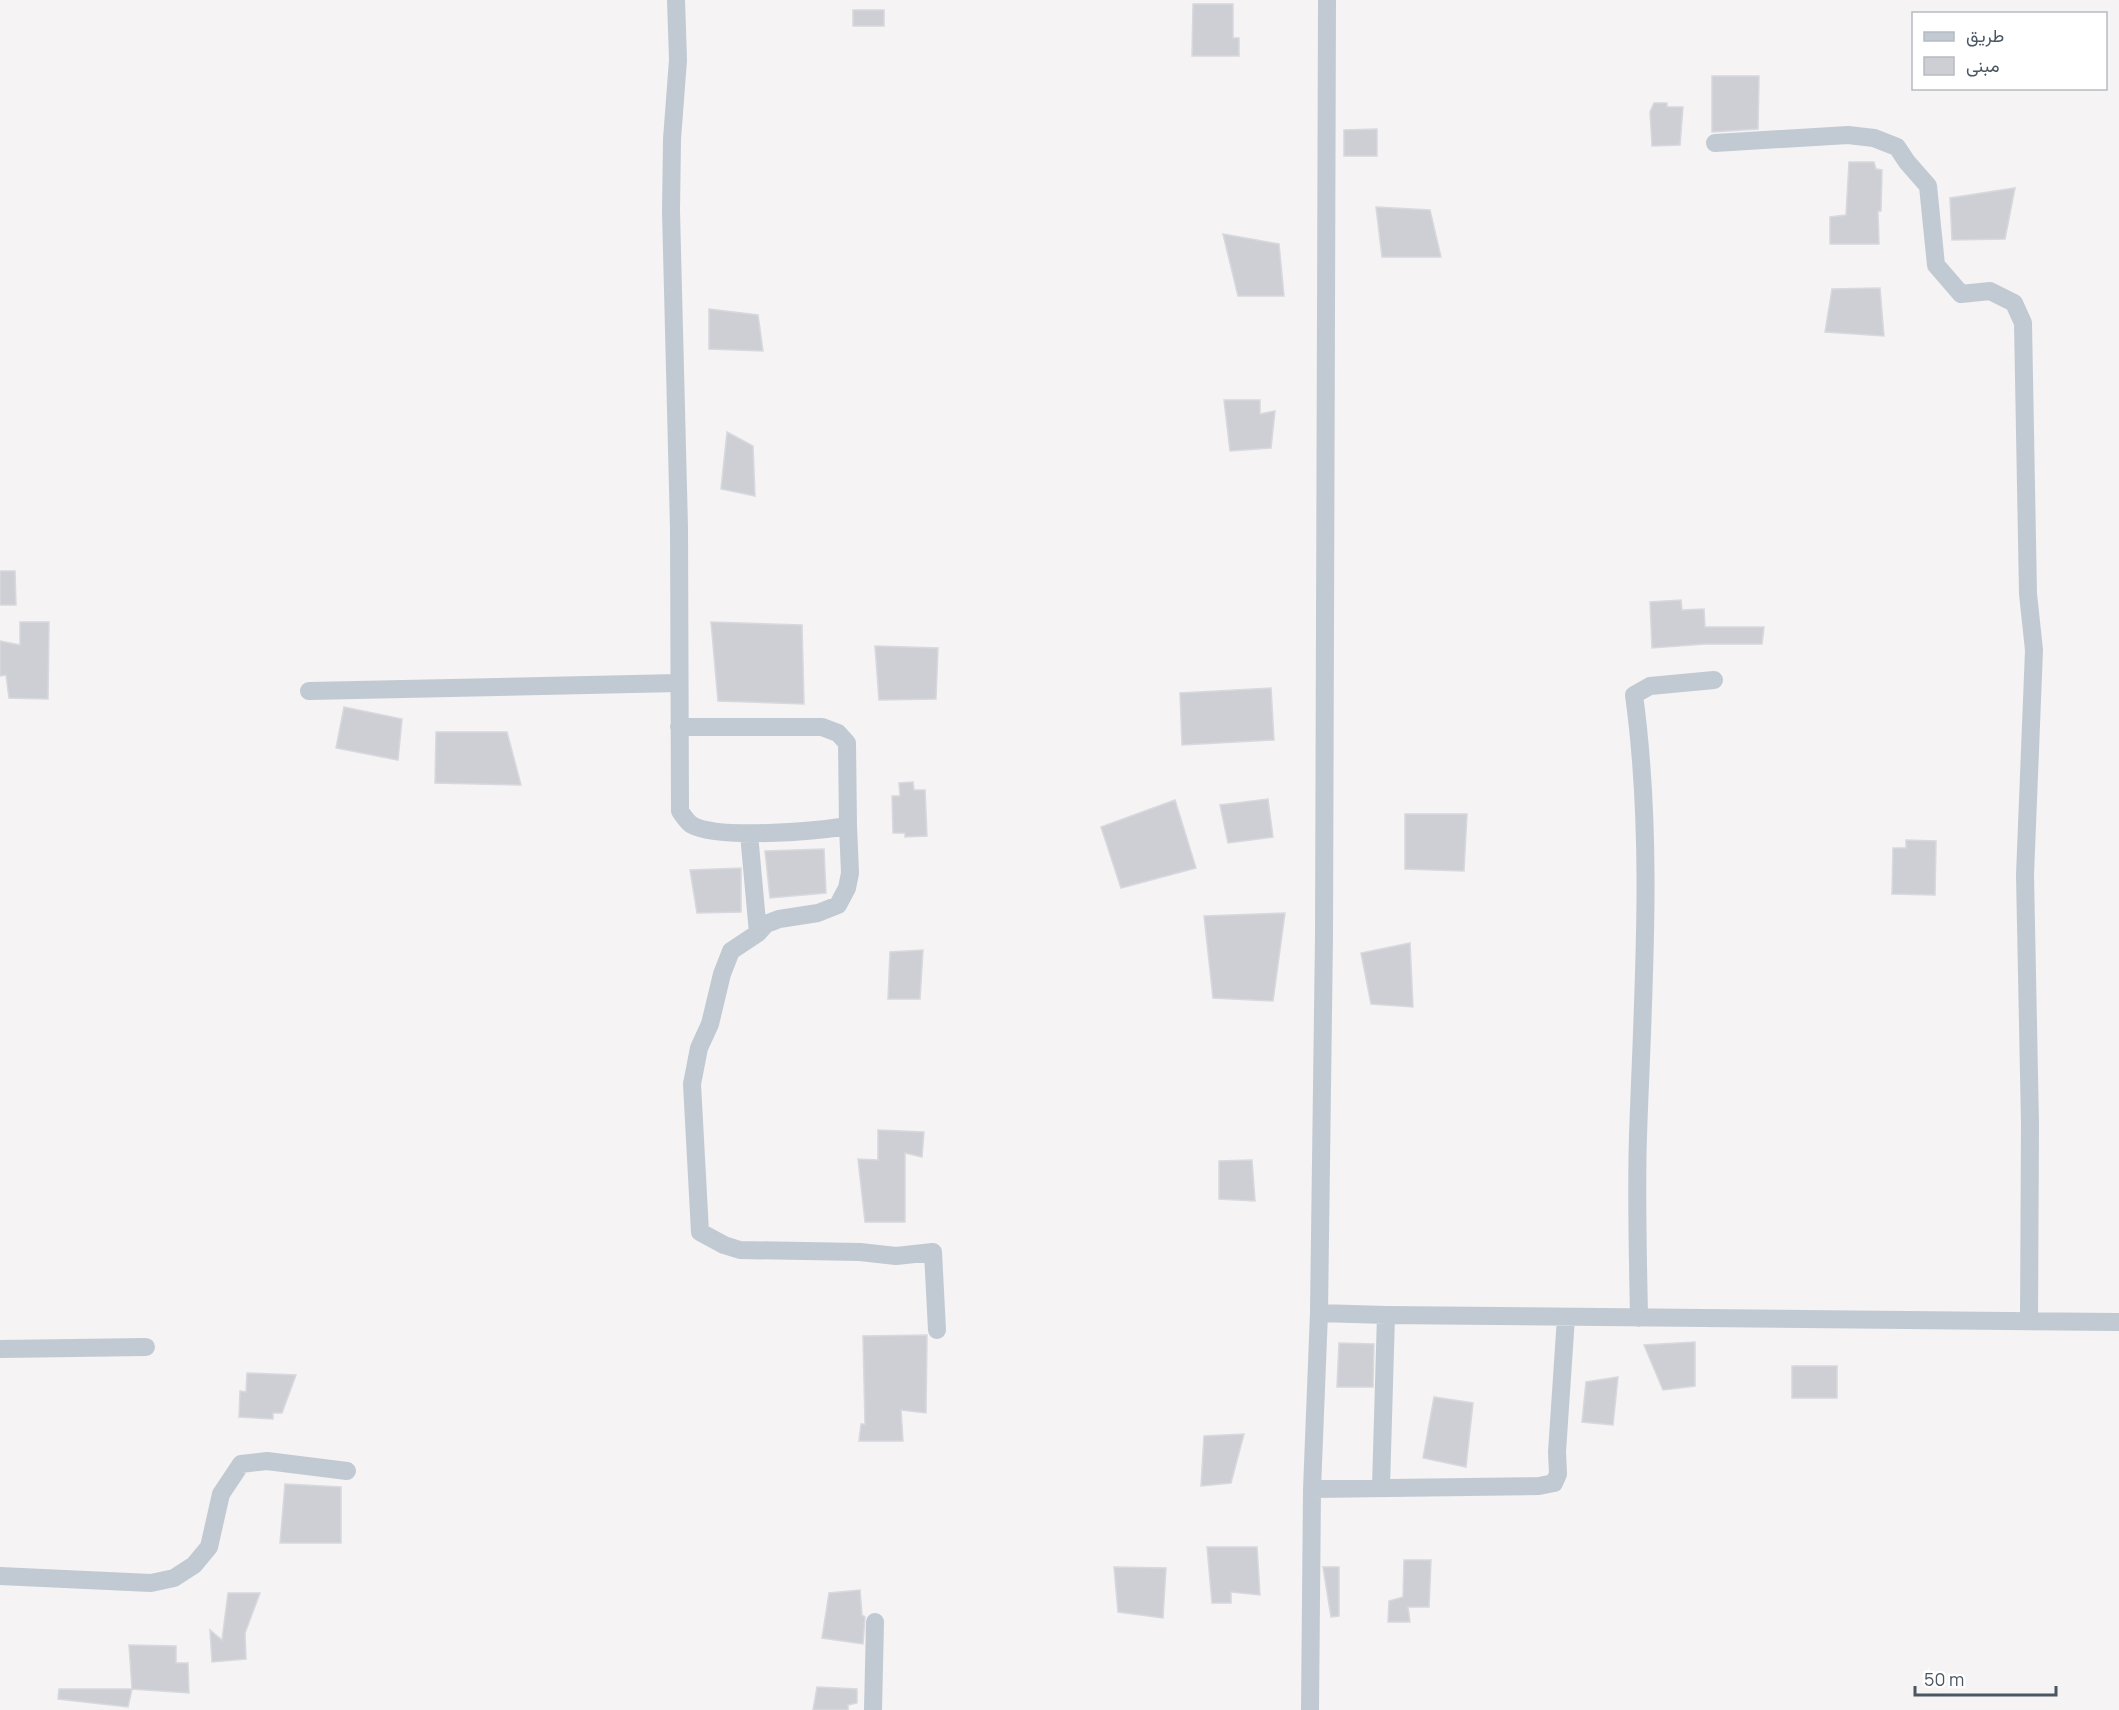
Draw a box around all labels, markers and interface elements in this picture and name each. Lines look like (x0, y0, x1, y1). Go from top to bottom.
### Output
legend (1912, 12, 2107, 90)
text: طريق (1966, 23, 2004, 47)
text: مبنى (1966, 53, 2000, 77)
scale bar (1915, 1659, 2056, 1697)
text: 50 m (1924, 1667, 1964, 1691)

